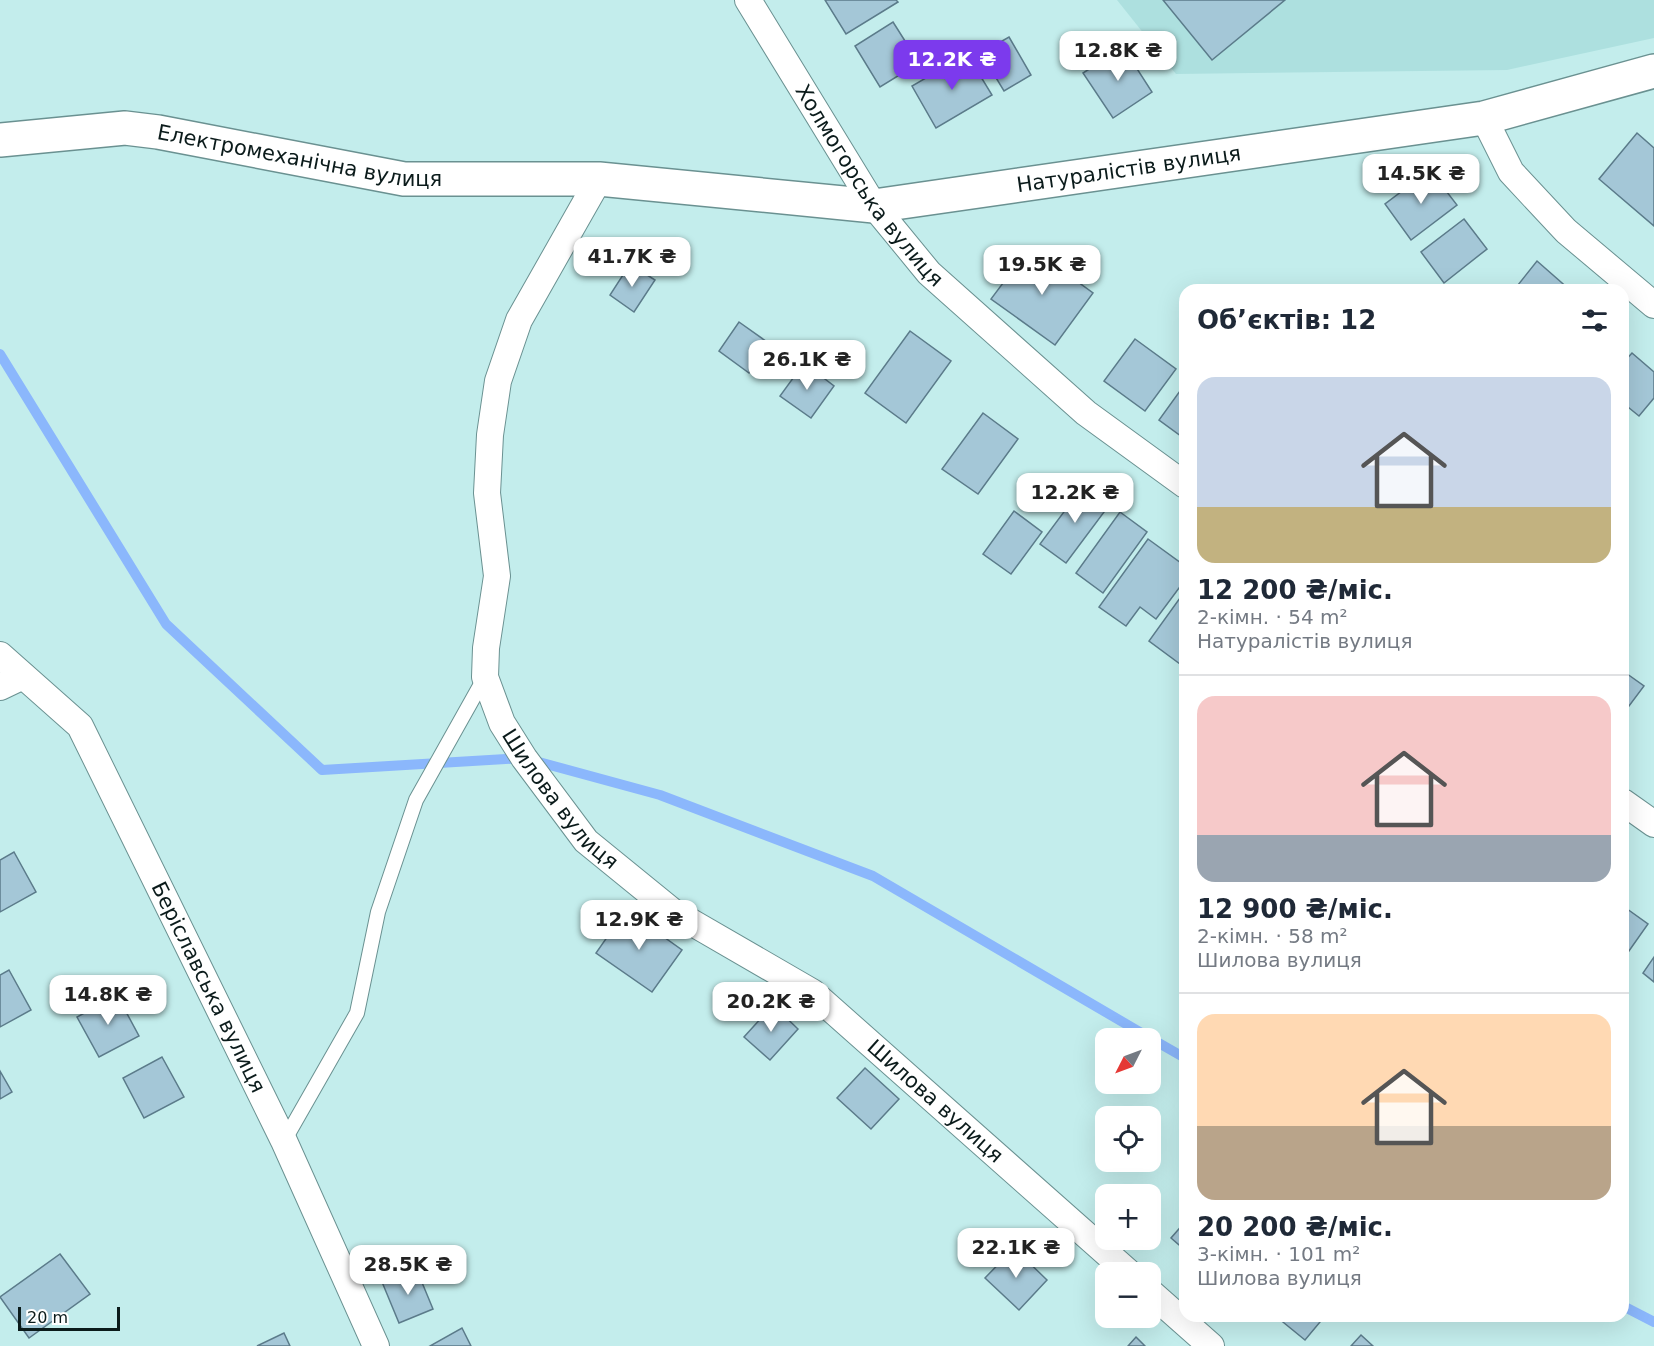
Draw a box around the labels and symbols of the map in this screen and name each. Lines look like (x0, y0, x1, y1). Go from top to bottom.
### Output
pin: 12.8K ₴ (1063, 31, 1173, 82)
pin: 12.2K ₴ (897, 40, 1007, 91)
street label: Холмогорська вулиця (791, 80, 948, 292)
street label: Електромеханічна вулиця (155, 120, 442, 191)
street label: Натуралістів вулиця (1015, 141, 1243, 197)
pin: 14.5K ₴ (1366, 154, 1476, 205)
pin: 41.7K ₴ (577, 237, 687, 288)
pin: 19.5K ₴ (987, 245, 1097, 296)
pin: 26.1K ₴ (752, 340, 862, 391)
pin: 12.2K ₴ (1020, 473, 1130, 524)
street label: Шилова вулиця (497, 725, 623, 874)
street label: Беріславська вулиця (146, 878, 270, 1097)
pin: 12.9K ₴ (584, 900, 694, 951)
pin: 14.8K ₴ (53, 975, 163, 1026)
pin: 20.2K ₴ (716, 982, 826, 1033)
north arrow (1095, 1028, 1161, 1094)
street label: Шилова вулиця (862, 1035, 1008, 1168)
pin: 22.1K ₴ (961, 1228, 1071, 1279)
pin: 28.5K ₴ (353, 1245, 463, 1296)
scale bar (18, 1304, 120, 1332)

